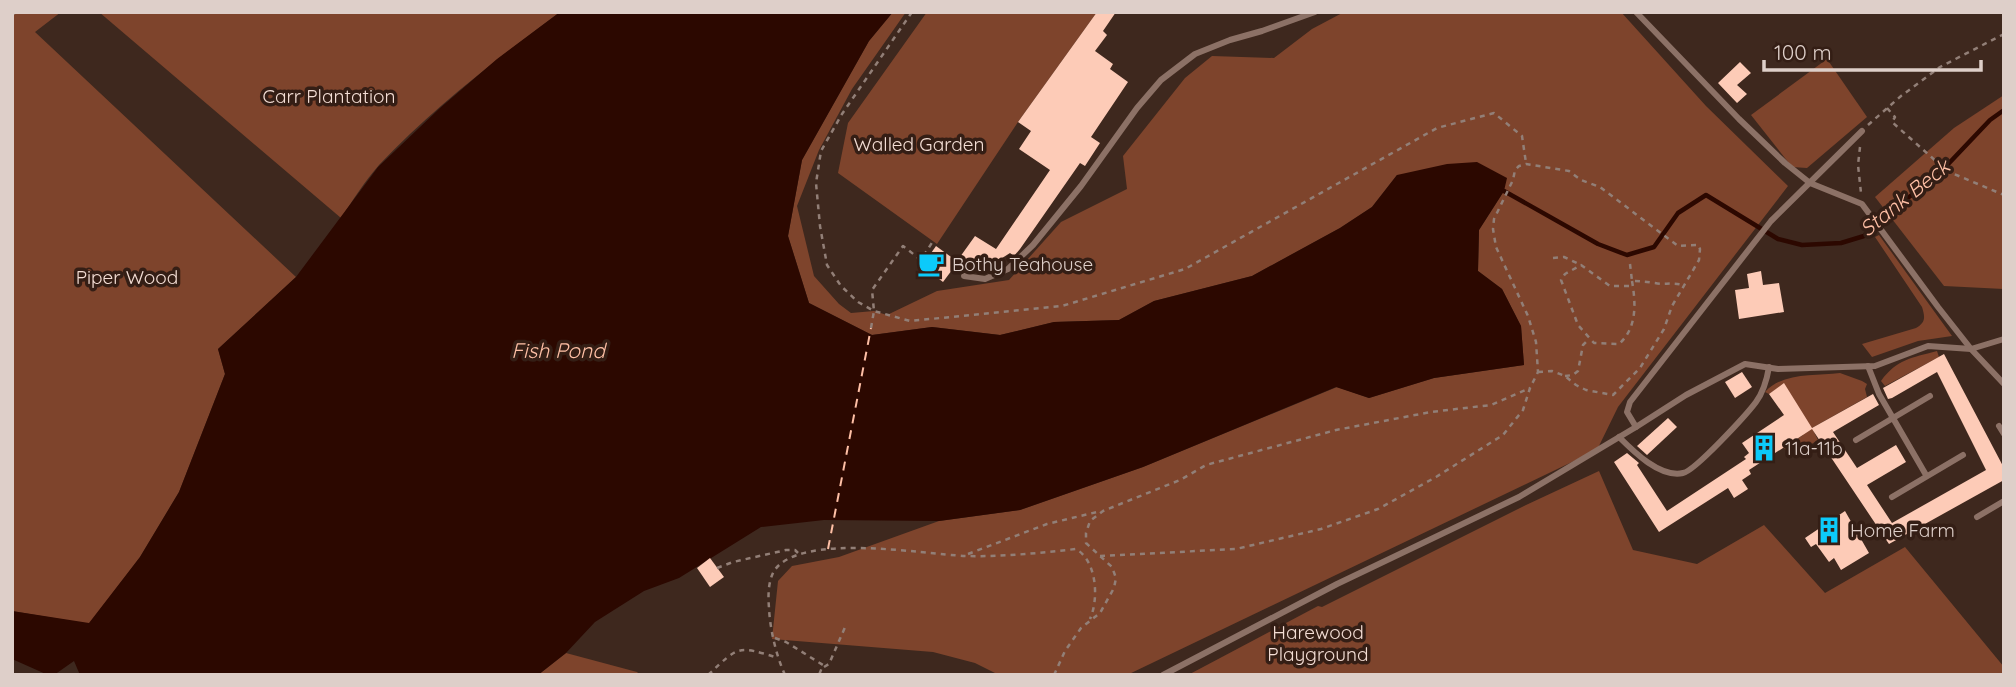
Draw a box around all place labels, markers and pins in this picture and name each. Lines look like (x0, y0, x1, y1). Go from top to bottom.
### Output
cafe icon: Bothy Teahouse (916, 249, 946, 279)
place label: Bothy Teahouse (952, 252, 1093, 276)
building icon: 11a-11b (1749, 433, 1779, 463)
place label: 11a-11b (1785, 436, 1843, 460)
building icon: Home Farm (1814, 515, 1844, 545)
place label: Home Farm (1850, 518, 1955, 542)

